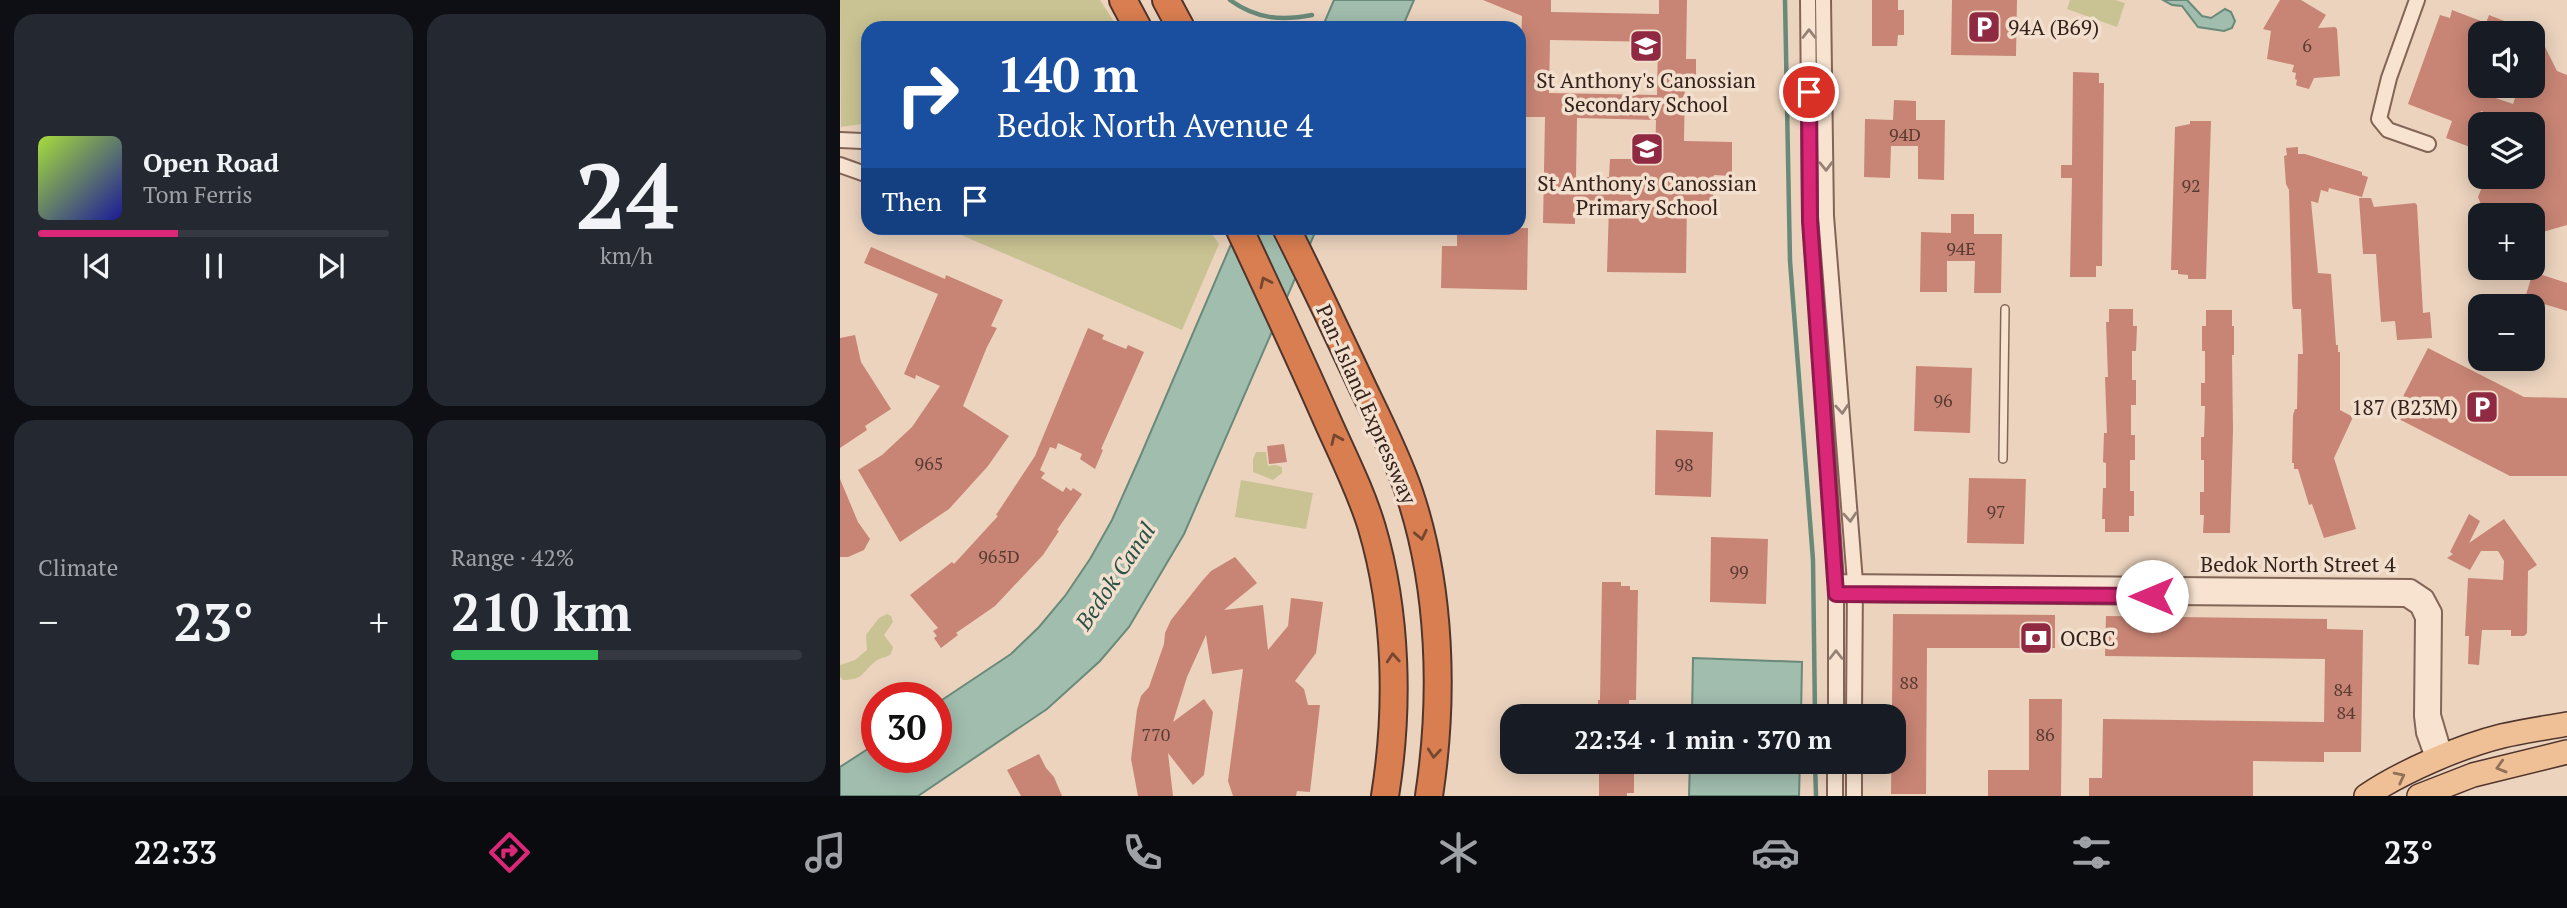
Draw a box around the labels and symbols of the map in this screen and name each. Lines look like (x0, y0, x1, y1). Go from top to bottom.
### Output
parking icon: 94A (B69) (1965, 8, 2003, 46)
place label: 94A (B69) (2008, 13, 2099, 41)
school or university icon: St Anthony's Canossian Secondary School (1627, 27, 1665, 65)
one-way arrow (1801, 28, 1817, 38)
house number: 6 (2302, 33, 2312, 57)
pin (1779, 62, 1839, 122)
place label: St Anthony's Canossian Secondary School (1536, 66, 1756, 118)
house number: 94D (1889, 122, 1921, 146)
school or university icon: St Anthony's Canossian Primary School (1628, 130, 1666, 168)
one-way arrow (1818, 161, 1833, 172)
place label: St Anthony's Canossian Primary School (1537, 169, 1757, 221)
house number: 92 (2181, 173, 2201, 197)
house number: 94E (1946, 236, 1976, 260)
one-way arrow (1259, 277, 1273, 289)
street label: Pan-Island Expressway (1310, 300, 1424, 508)
house number: 96 (1933, 388, 1953, 412)
parking icon: 187 (B23M) (2463, 388, 2501, 426)
place label: 187 (B23M) (2351, 393, 2458, 421)
one-way arrow (1834, 404, 1849, 415)
one-way arrow (1330, 434, 1344, 447)
house number: 965 (915, 451, 943, 475)
house number: 98 (1674, 452, 1694, 476)
house number: 97 (1986, 499, 2006, 523)
one-way arrow (1842, 512, 1857, 523)
water label: Bedok Canal (1067, 516, 1163, 636)
one-way arrow (1412, 529, 1427, 541)
house number: 965D (978, 544, 1020, 568)
street label: Bedok North Street 4 (2200, 550, 2396, 578)
house number: 99 (1729, 559, 1749, 583)
position arrow (2115, 559, 2189, 633)
bank icon: OCBC (2017, 619, 2055, 657)
place label: OCBC (2060, 624, 2116, 652)
one-way arrow (1828, 649, 1844, 660)
one-way arrow (1385, 652, 1400, 663)
house number: 88 (1899, 670, 1919, 694)
house number: 84 (2333, 677, 2353, 701)
speed limit sign: 30 (861, 682, 952, 773)
house number: 84 (2336, 700, 2356, 724)
house number: 770 (1142, 722, 1170, 746)
house number: 86 (2035, 722, 2055, 746)
one-way arrow (1427, 748, 1442, 759)
one-way arrow (2495, 759, 2507, 773)
one-way arrow (2393, 772, 2405, 786)

